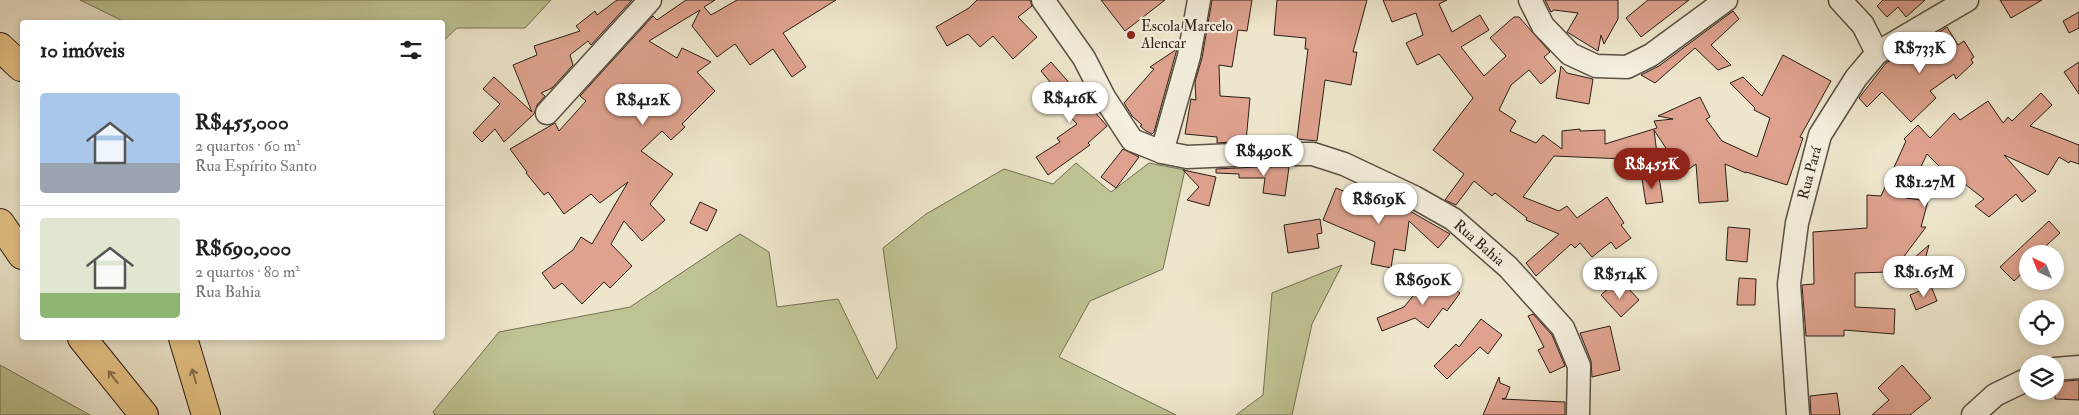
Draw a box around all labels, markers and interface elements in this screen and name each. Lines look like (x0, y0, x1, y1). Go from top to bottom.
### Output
place label: Escola Marcelo Alencar (1140, 17, 1233, 53)
marker: Escola Marcelo Alencar (1125, 29, 1137, 41)
pin: R$733K (1879, 32, 1961, 74)
icon: filters (397, 36, 425, 64)
text: 10 imóveis (40, 37, 125, 64)
text: R$733K (1894, 38, 1946, 58)
pin: R$416K (1029, 82, 1111, 124)
pin: R$412K (602, 84, 684, 126)
text: R$416K (1043, 88, 1097, 108)
text: R$412K (616, 90, 670, 110)
text: R$455,000 (195, 109, 289, 136)
icon: home (80, 113, 140, 173)
pin: R$490K (1223, 134, 1305, 177)
text: 2 quartos · 60 m² (195, 136, 300, 156)
text: R$490K (1236, 141, 1292, 161)
street label: Rua Pará (1794, 144, 1826, 202)
pin: R$455K (1611, 148, 1693, 190)
text: R$455K (1625, 154, 1679, 174)
text: Rua Espírito Santo (195, 156, 317, 176)
pin: R$1.27M (1879, 166, 1971, 208)
text: R$1.27M (1895, 172, 1955, 192)
pin: R$619K (1338, 182, 1420, 225)
text: R$619K (1352, 189, 1406, 209)
street label: Rua Bahia (1449, 216, 1509, 271)
text: R$690,000 (195, 235, 291, 262)
icon: home (80, 238, 140, 298)
north arrow (2019, 245, 2064, 290)
map controls (2019, 245, 2064, 400)
pin: R$1.65M (1878, 256, 1970, 298)
pin: R$514K (1579, 258, 1661, 300)
text: 2 quartos · 80 m² (195, 262, 300, 282)
text: R$1.65M (1894, 262, 1954, 282)
pin: R$690K (1382, 264, 1464, 306)
text: R$514K (1593, 264, 1647, 284)
text: R$690K (1395, 270, 1451, 290)
text: Rua Bahia (195, 282, 261, 302)
button: locate (2019, 300, 2064, 345)
button: layers (2019, 355, 2064, 400)
one-way arrow (188, 369, 198, 385)
one-way arrow (107, 371, 118, 384)

